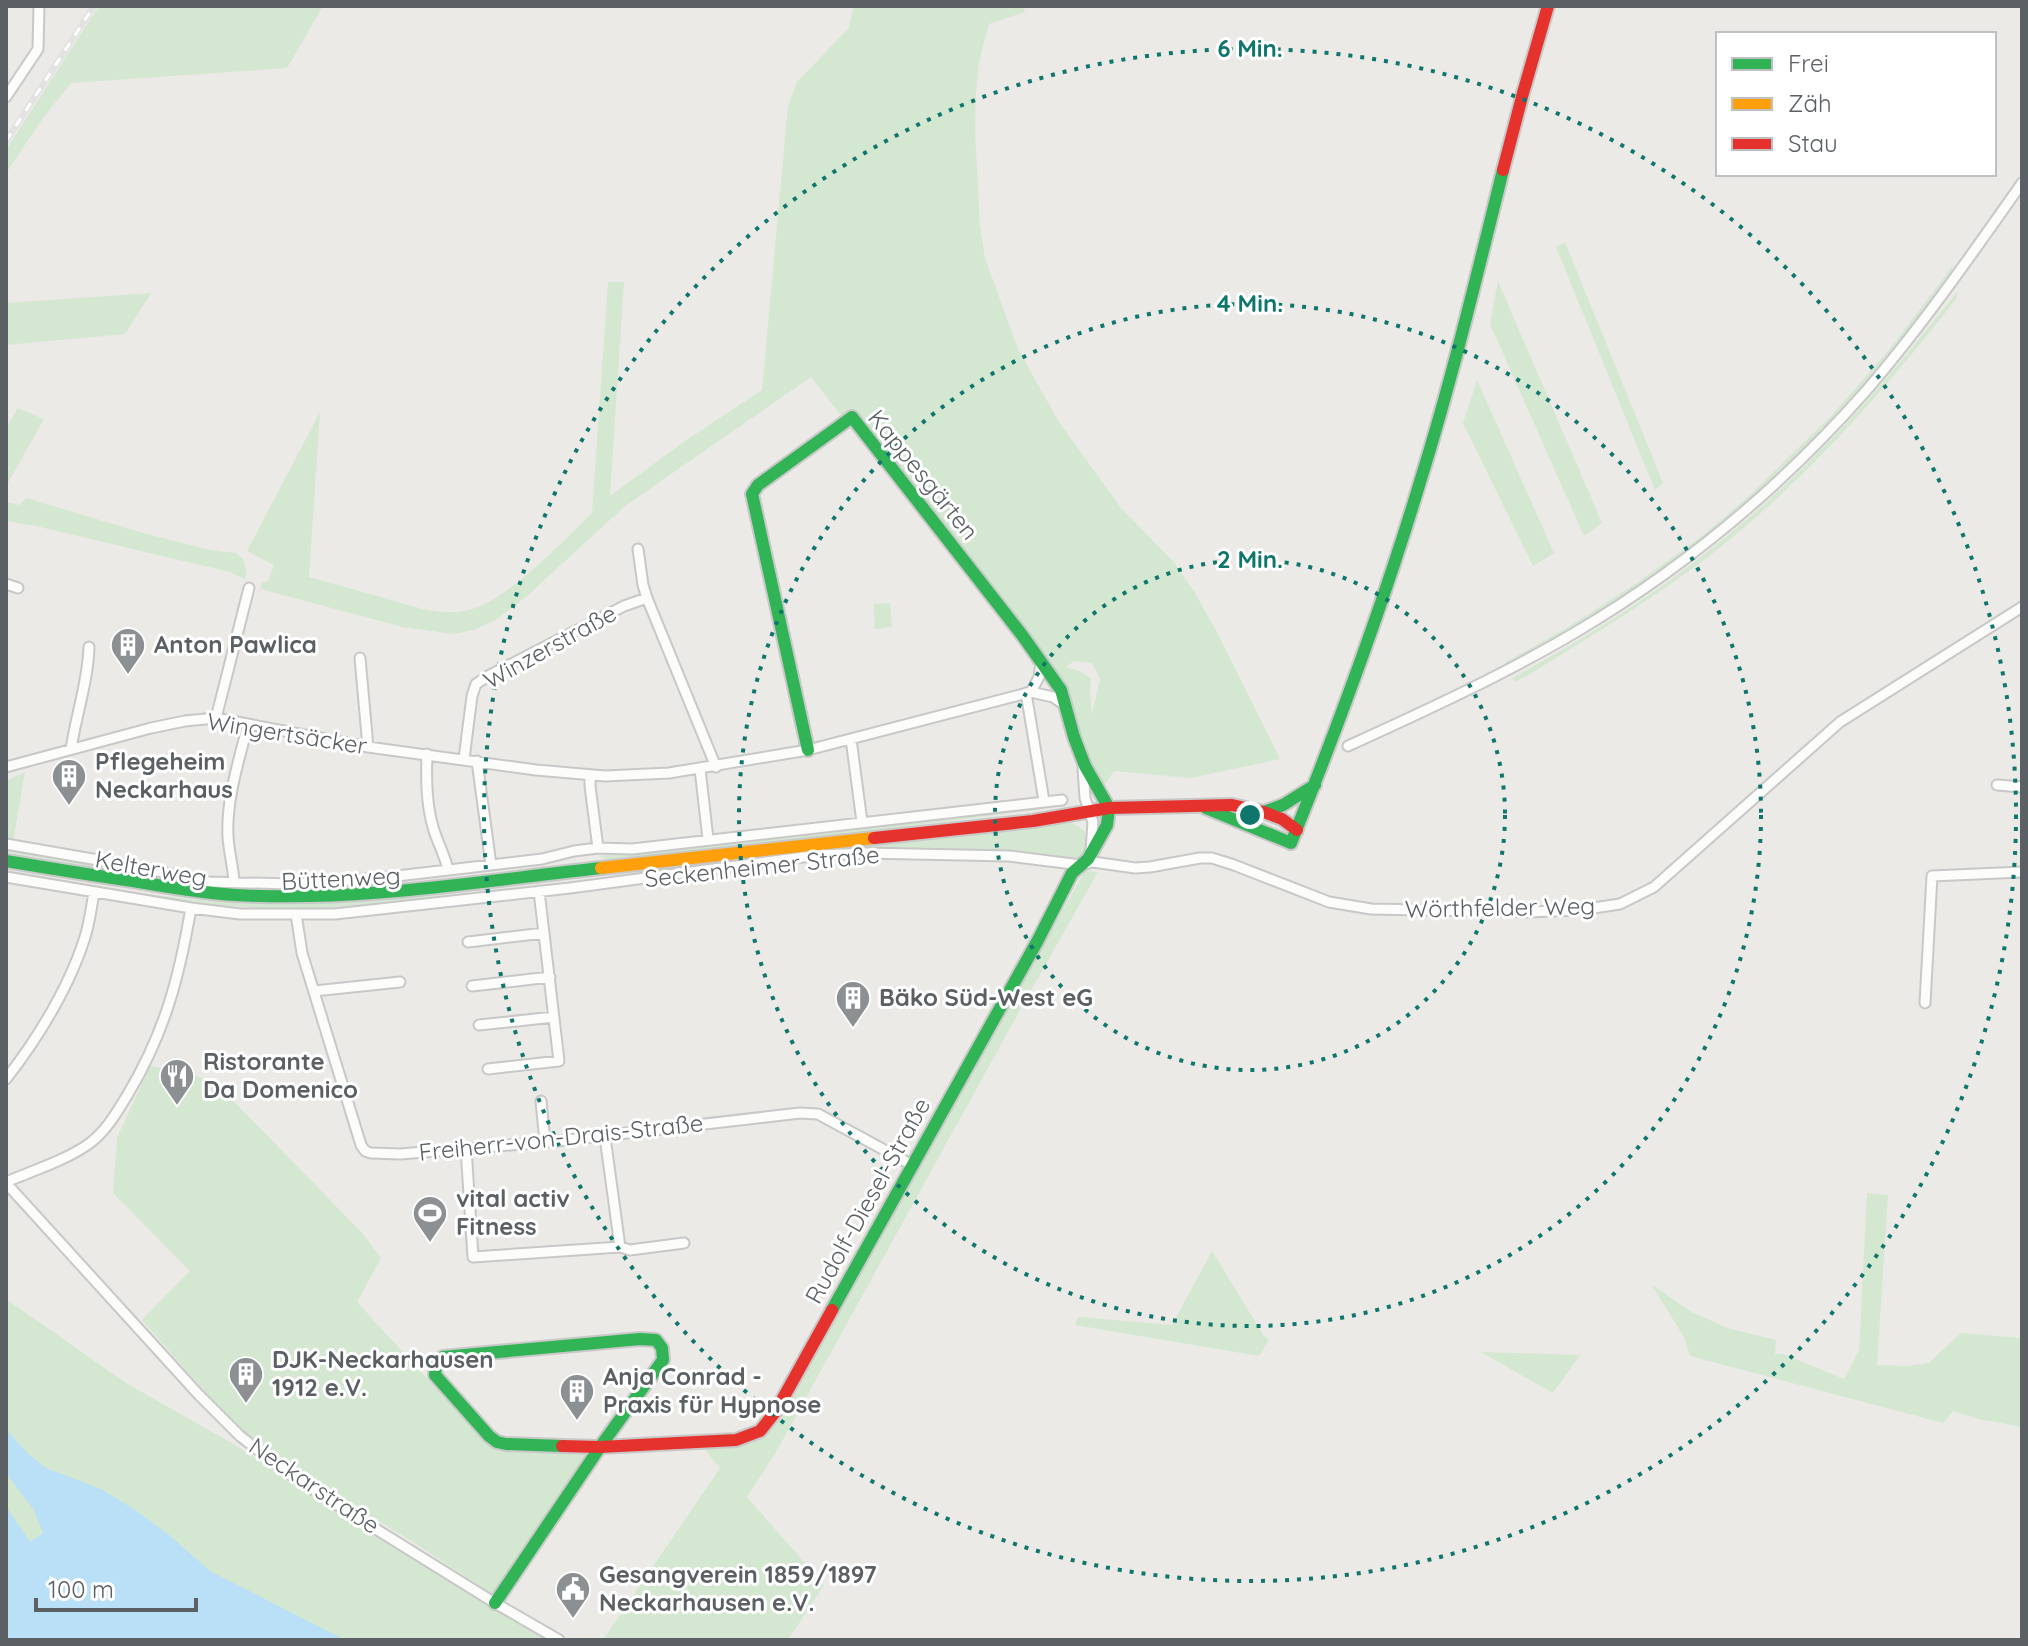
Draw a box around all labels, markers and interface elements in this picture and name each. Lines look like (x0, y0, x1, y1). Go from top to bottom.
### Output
legend (1716, 32, 1996, 176)
text: 6 Min. (1217, 33, 1283, 63)
text: Frei (1788, 48, 1829, 78)
text: Zäh (1788, 88, 1832, 118)
text: Stau (1788, 128, 1838, 158)
text: 4 Min. (1217, 288, 1283, 318)
street label: Kappesgärten (862, 403, 985, 545)
text: 2 Min. (1217, 544, 1283, 574)
street label: Winzerstraße (478, 597, 621, 695)
building icon: Anton Pawlica (109, 626, 147, 676)
place label: Anton Pawlica (154, 629, 317, 659)
street label: Wingertsäcker (205, 706, 369, 760)
place label: Pflegeheim Neckarhaus (95, 746, 233, 804)
building icon: Pflegeheim Neckarhaus (50, 757, 88, 807)
centre of rings (1236, 801, 1264, 829)
street label: Seckenheimer Straße (643, 839, 881, 893)
street label: Kelterweg (93, 843, 210, 893)
street label: Büttenweg (281, 860, 401, 896)
street label: Wörthfelder Weg (1405, 890, 1595, 924)
building icon: Bäko Süd-West eG (834, 979, 872, 1029)
place label: Bäko Süd-West eG (879, 982, 1093, 1012)
place label: Ristorante Da Domenico (203, 1046, 358, 1104)
restaurant icon: Ristorante Da Domenico (158, 1057, 196, 1107)
street label: Rudolf-Diesel-Straße (798, 1092, 936, 1309)
street label: Freiherr-von-Drais-Straße (417, 1107, 705, 1167)
place label: vital activ Fitness (456, 1183, 570, 1241)
sports icon: vital activ Fitness (411, 1194, 449, 1244)
place label: DJK-Neckarhausen 1912 e.V. (272, 1344, 494, 1402)
building icon: DJK-Neckarhausen 1912 e.V. (227, 1355, 265, 1405)
place label: Anja Conrad - Praxis für Hypnose (603, 1361, 821, 1419)
building icon: Anja Conrad - Praxis für Hypnose (558, 1372, 596, 1422)
street label: Neckarstraße (244, 1431, 386, 1540)
place label: Gesangverein 1859/1897 Neckarhausen e.V. (599, 1559, 877, 1617)
scale bar (36, 1562, 196, 1612)
public building icon: Gesangverein 1859/1897 Neckarhausen e.V. (554, 1570, 592, 1620)
text: 100 m (48, 1574, 114, 1604)

